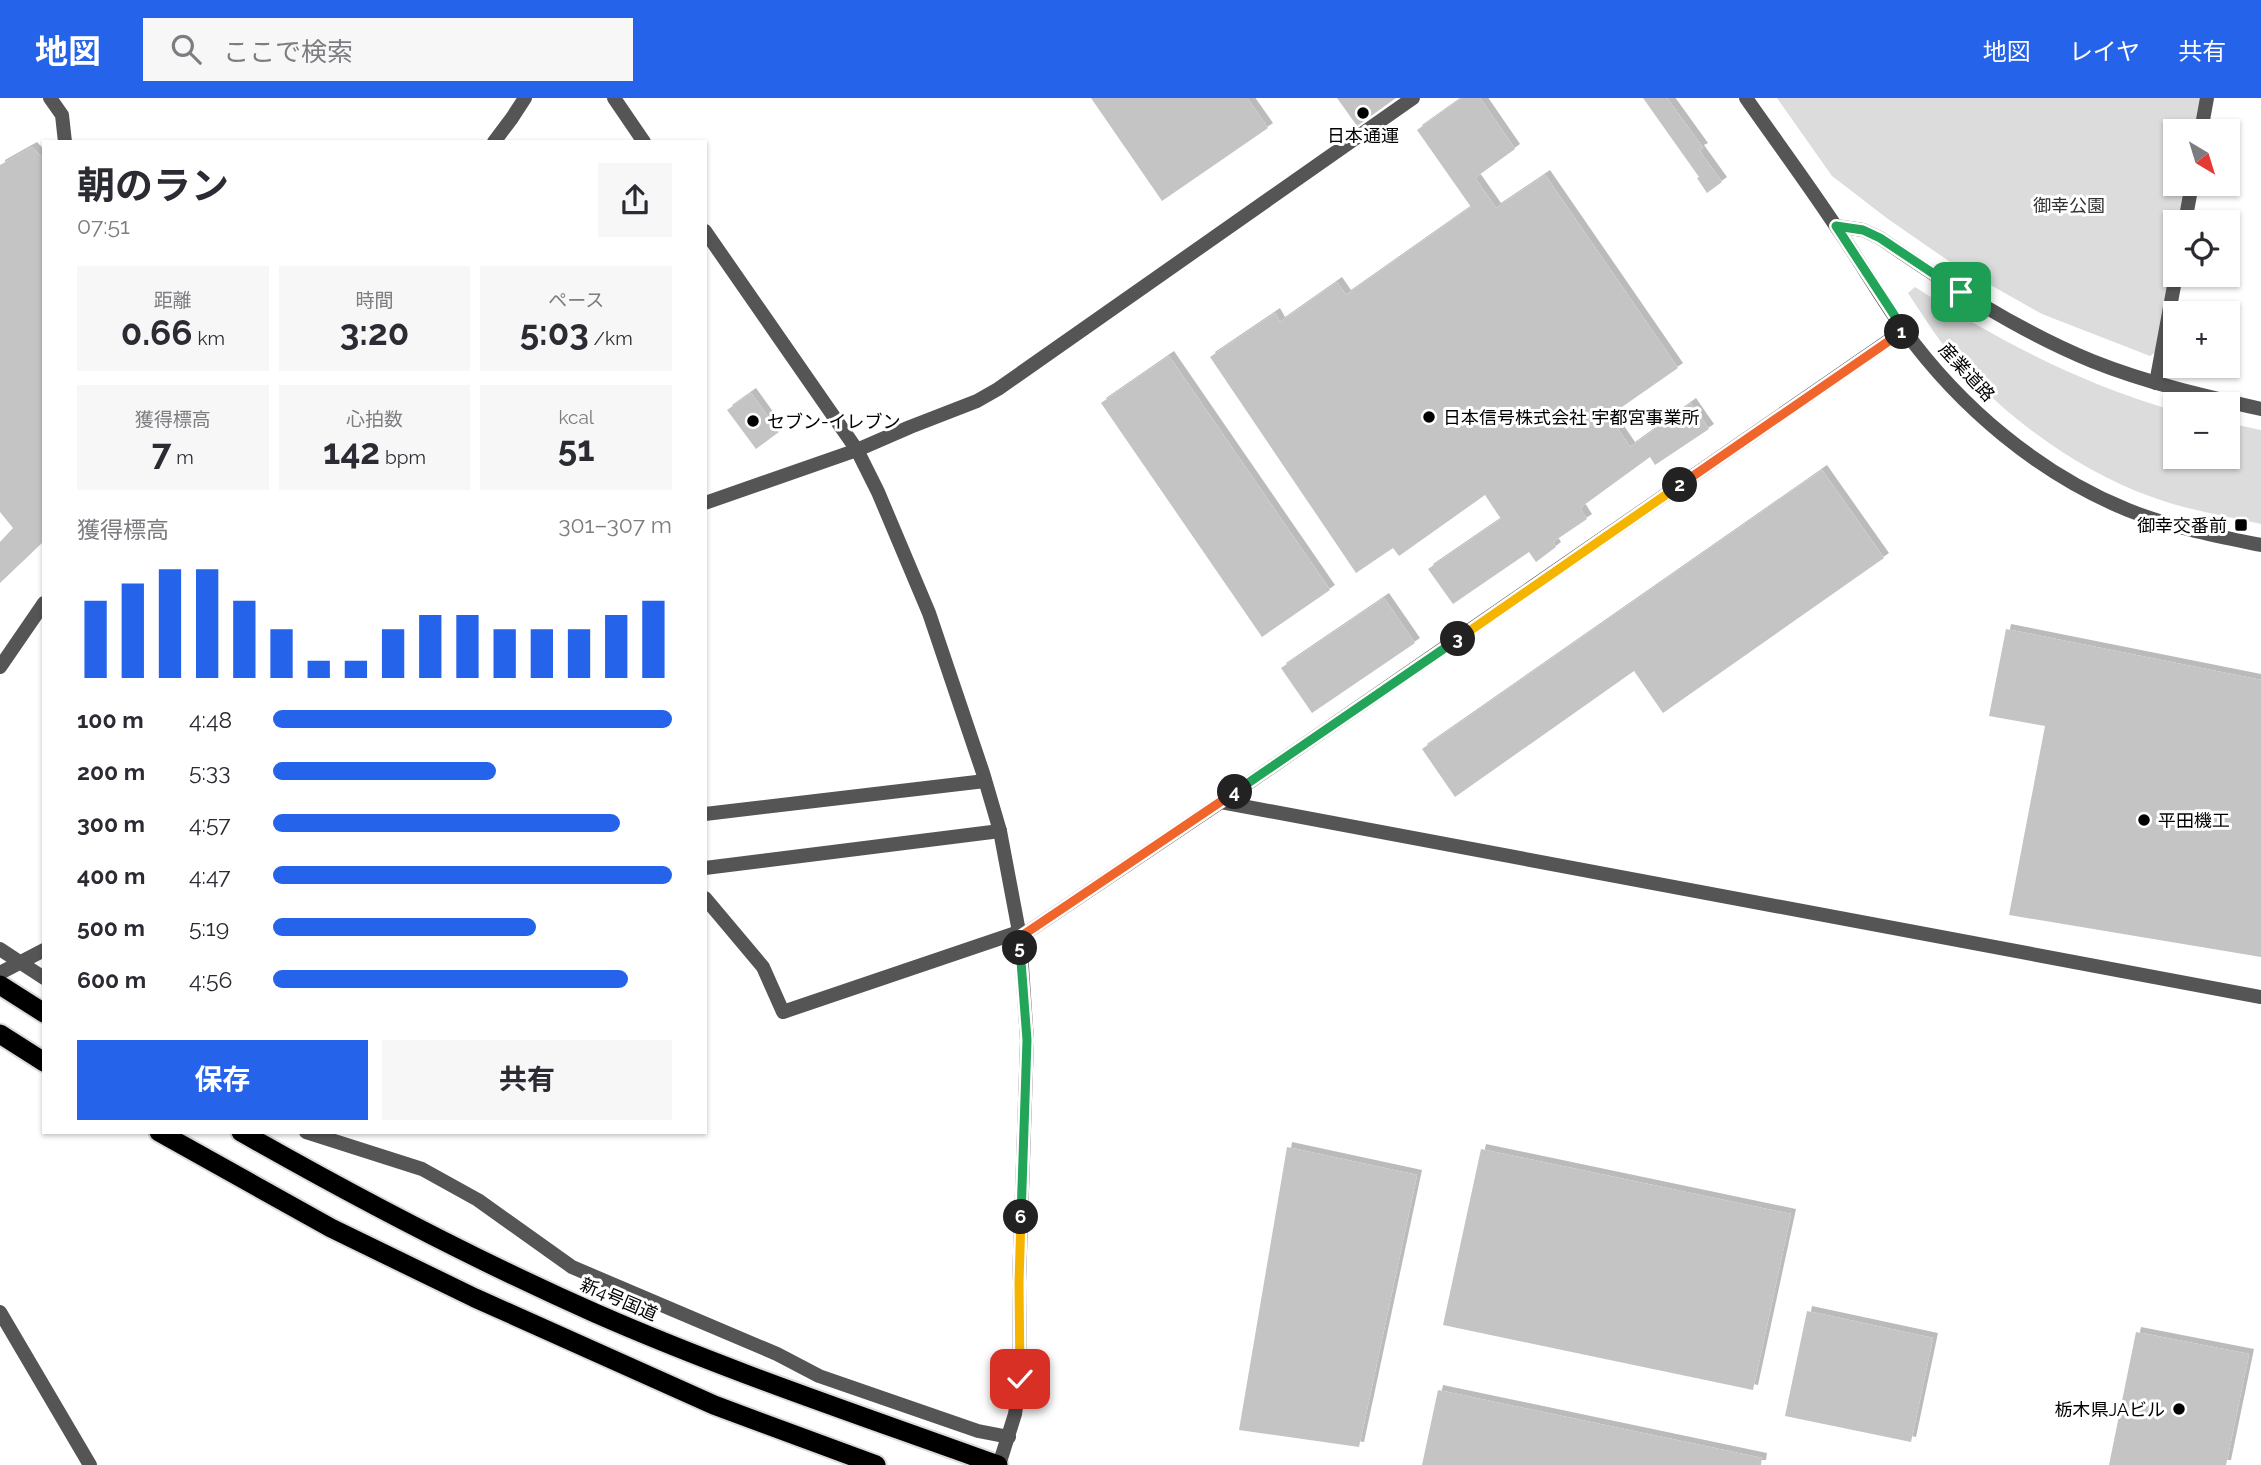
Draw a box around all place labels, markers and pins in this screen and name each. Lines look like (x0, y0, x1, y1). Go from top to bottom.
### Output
marker: 日本通運 (1355, 105, 1371, 121)
place label: 日本通運 (1327, 125, 1399, 146)
pin (1931, 262, 1991, 322)
pin: 1 (1884, 314, 1920, 350)
place label: 日本信号株式会社 宇都宮事業所 (1443, 407, 1700, 428)
marker: 日本信号株式会社 宇都宮事業所 (1421, 409, 1437, 425)
place label: セブン-イレブン (767, 411, 901, 432)
marker: セブン-イレブン (745, 413, 761, 429)
pin: 2 (1662, 468, 1698, 502)
place label: 御幸交番前 (2137, 515, 2227, 536)
marker: 御幸交番前 (2233, 517, 2249, 533)
pin: 3 (1440, 622, 1476, 656)
pin: 4 (1218, 774, 1252, 810)
place label: 平田機工 (2158, 810, 2230, 831)
marker: 平田機工 (2136, 812, 2152, 828)
pin: 5 (1002, 930, 1038, 966)
pin: 6 (1004, 1200, 1038, 1234)
pin (990, 1349, 1050, 1409)
place label: 栃木県JAビル (2054, 1399, 2165, 1420)
marker: 栃木県JAビル (2171, 1401, 2187, 1417)

